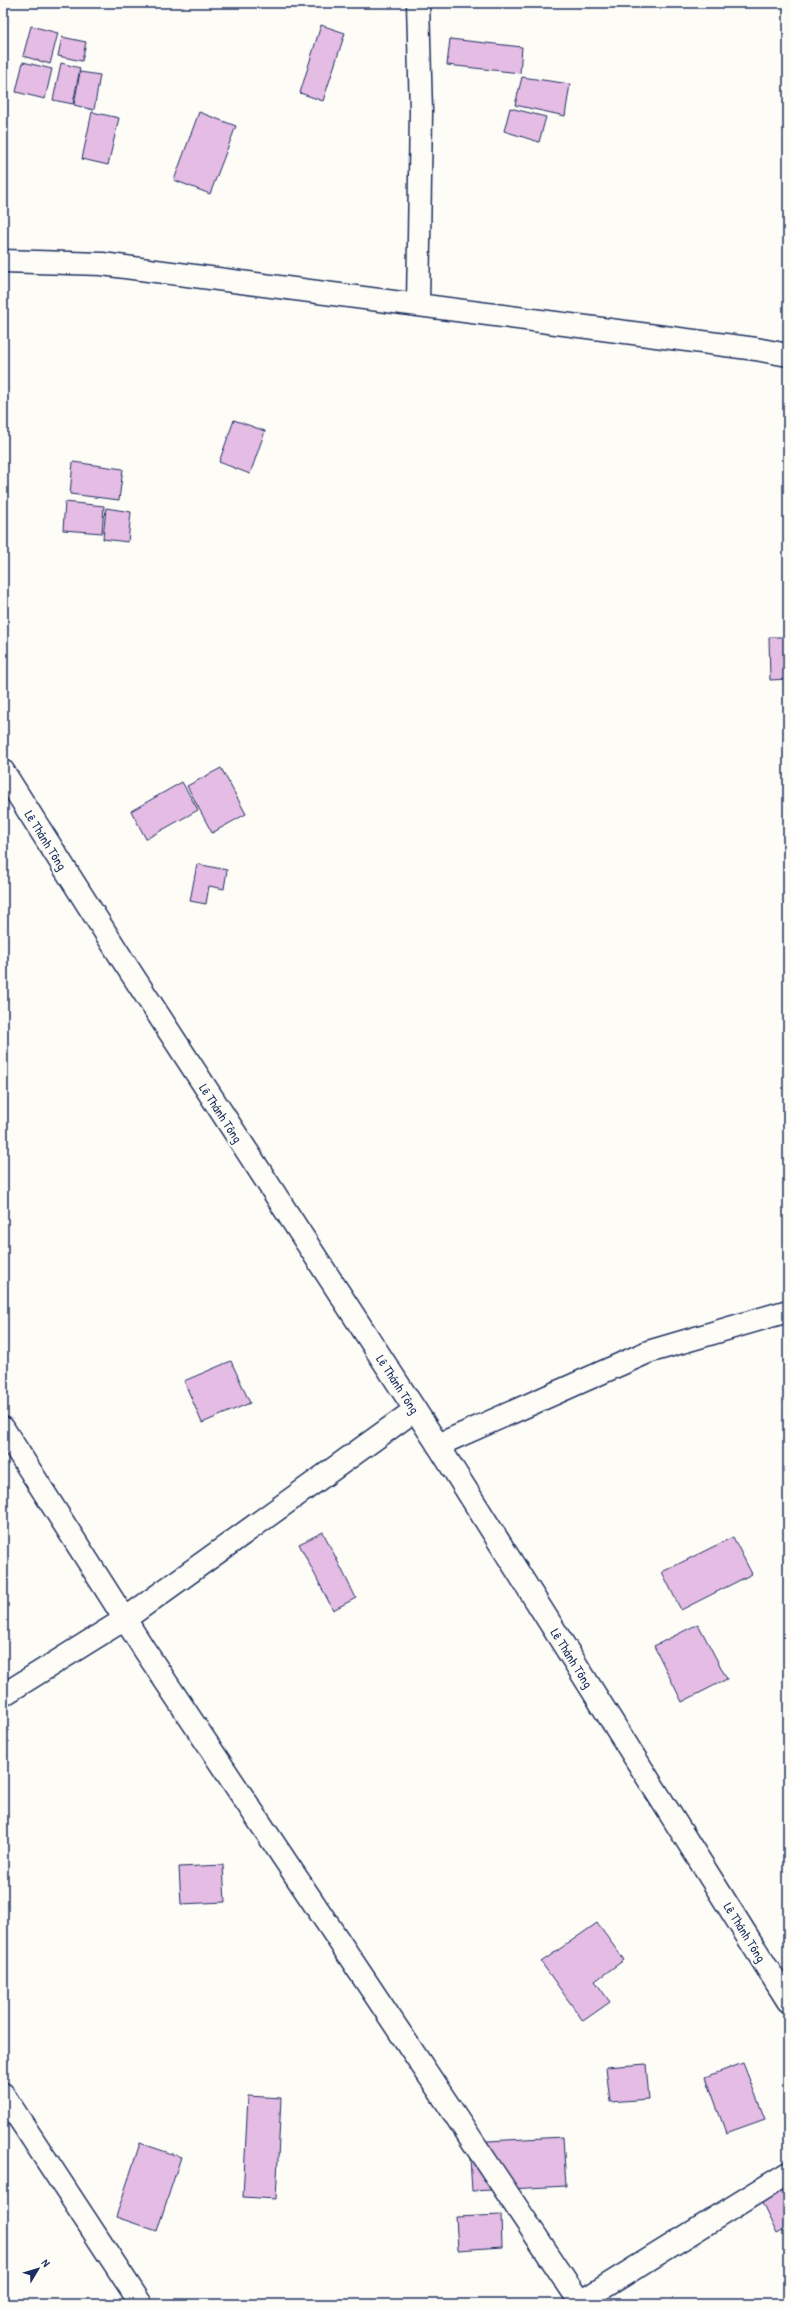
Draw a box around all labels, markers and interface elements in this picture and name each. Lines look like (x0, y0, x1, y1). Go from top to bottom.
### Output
street label: Lê Thánh Tông (21, 807, 71, 873)
street label: Lê Thánh Tông (195, 1080, 247, 1146)
street label: Lê Thánh Tông (372, 1351, 424, 1417)
street label: Lê Thánh Tông (547, 1625, 597, 1691)
street label: Lê Thánh Tông (720, 1899, 770, 1965)
north arrow (18, 2249, 58, 2289)
text: N (39, 2256, 53, 2270)

